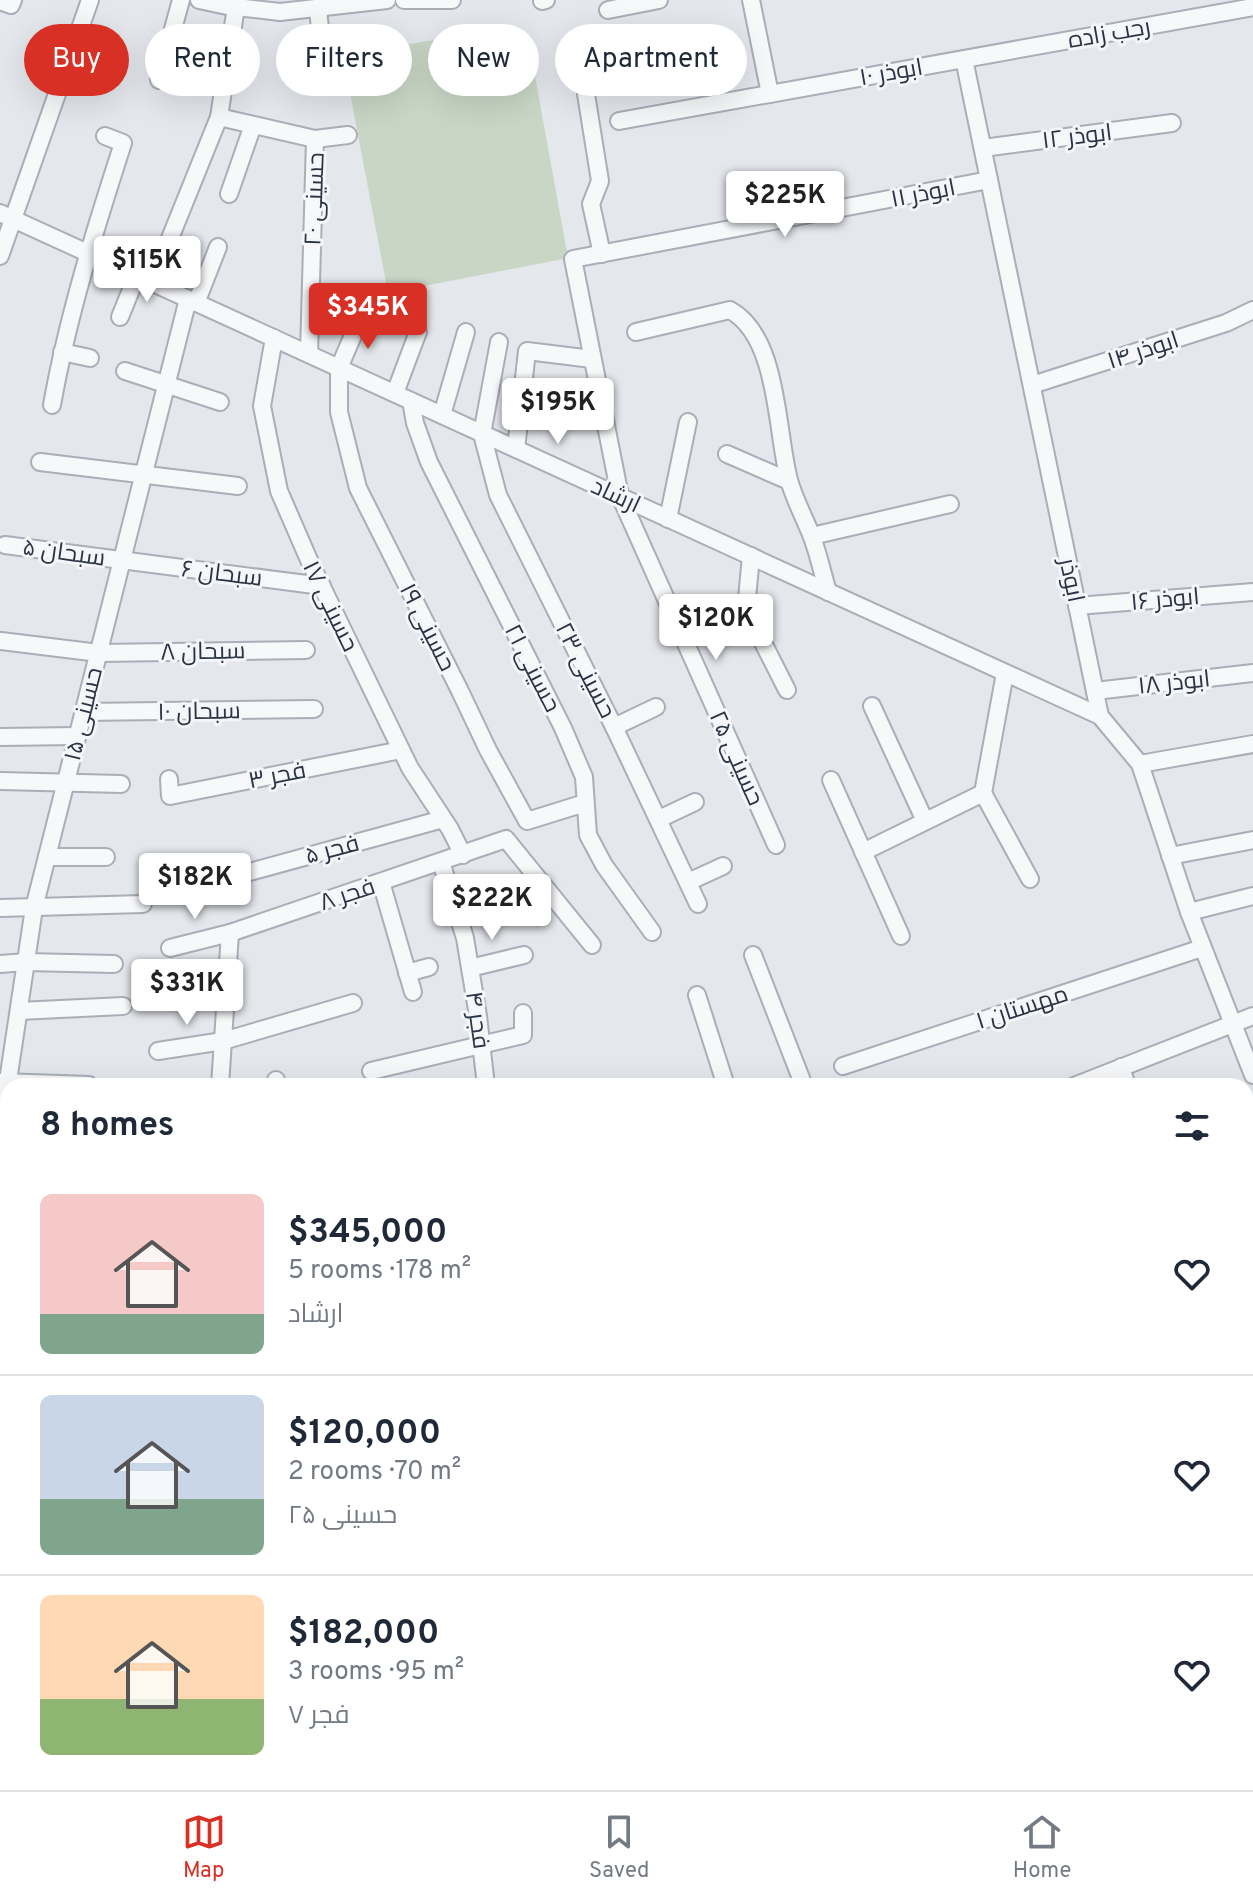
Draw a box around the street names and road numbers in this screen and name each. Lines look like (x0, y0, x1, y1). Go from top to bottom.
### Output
street label: رجب زاده (1066, 13, 1153, 57)
street label: ابوذر ۱۰ (857, 54, 925, 94)
street label: ابوذر ۱۲ (1040, 119, 1114, 157)
street label: حسینی ۲۰ (299, 152, 333, 246)
street label: ابوذر ۱۱ (889, 174, 958, 216)
street label: ابوذر ۱۴ (1104, 326, 1183, 378)
street label: ارشاد (586, 472, 645, 521)
street label: سبحان ۵ (20, 533, 107, 575)
street label: ابوذر (1050, 554, 1089, 605)
street label: سبحان ۶ (179, 555, 264, 595)
street label: حسینی ۱۷ (294, 557, 364, 657)
street label: حسینی ۱۹ (391, 579, 461, 677)
street label: ابوذر ۱۶ (1129, 583, 1201, 619)
street label: حسینی ۲۳ (547, 618, 621, 724)
street label: حسینی ۲۱ (496, 620, 566, 718)
street label: سبحان ۸ (160, 637, 246, 669)
street label: حسینی ۱۵ (59, 665, 111, 764)
street label: ابوذر ۱۸ (1136, 665, 1212, 703)
street label: سبحان ۱۰ (157, 697, 241, 729)
street label: حسینی ۲۵ (701, 707, 769, 811)
street label: فجر ۳ (246, 757, 309, 797)
street label: فجر ۵ (302, 829, 363, 873)
street label: فجر ۸ (316, 873, 379, 919)
street label: مهستان ۱ (973, 980, 1072, 1038)
street label: فجر ۴ (457, 990, 495, 1051)

